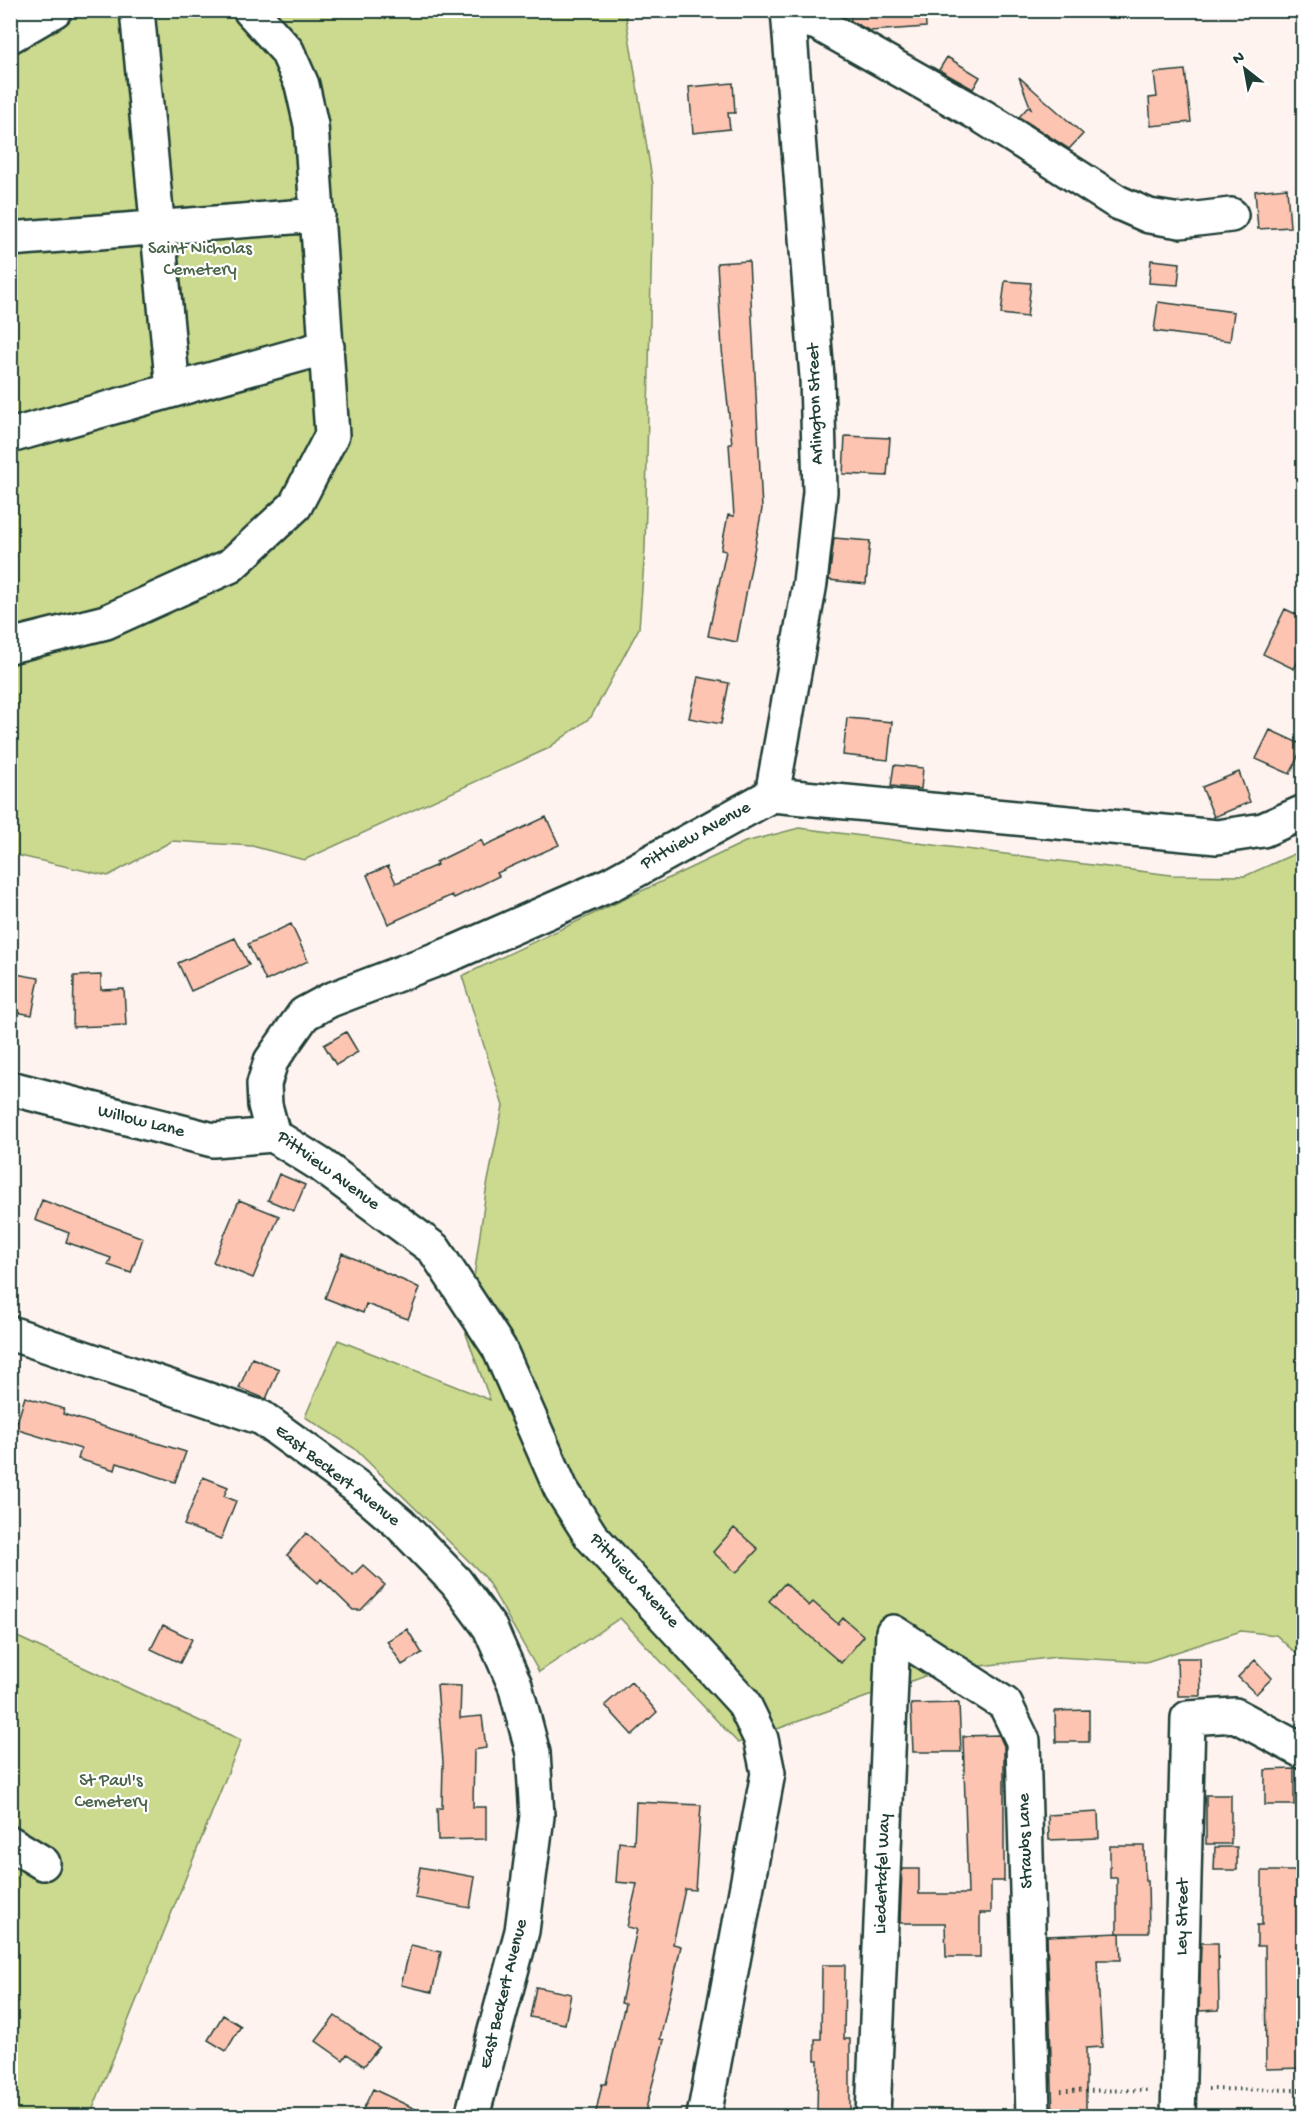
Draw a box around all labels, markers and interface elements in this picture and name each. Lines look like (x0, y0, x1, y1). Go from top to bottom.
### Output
north arrow (1215, 39, 1275, 99)
text: N (1230, 48, 1249, 70)
park label: Saint Nicholas Cemetery (148, 239, 253, 281)
street label: Arlington Street (803, 341, 829, 465)
street label: Pittview Avenue (637, 797, 755, 875)
street label: Willow Lane (95, 1101, 187, 1143)
street label: Pittview Avenue (272, 1126, 384, 1216)
street label: East Beckert Avenue (270, 1420, 404, 1532)
street label: Pittview Avenue (584, 1528, 684, 1633)
park label: St Paul's Cemetery (75, 1771, 148, 1813)
street label: Straubs Lane (1014, 1792, 1038, 1889)
street label: Liedertafel Way (870, 1813, 896, 1935)
street label: Ley Street (1172, 1877, 1194, 1956)
street label: East Beckert Avenue (475, 1916, 533, 2071)

